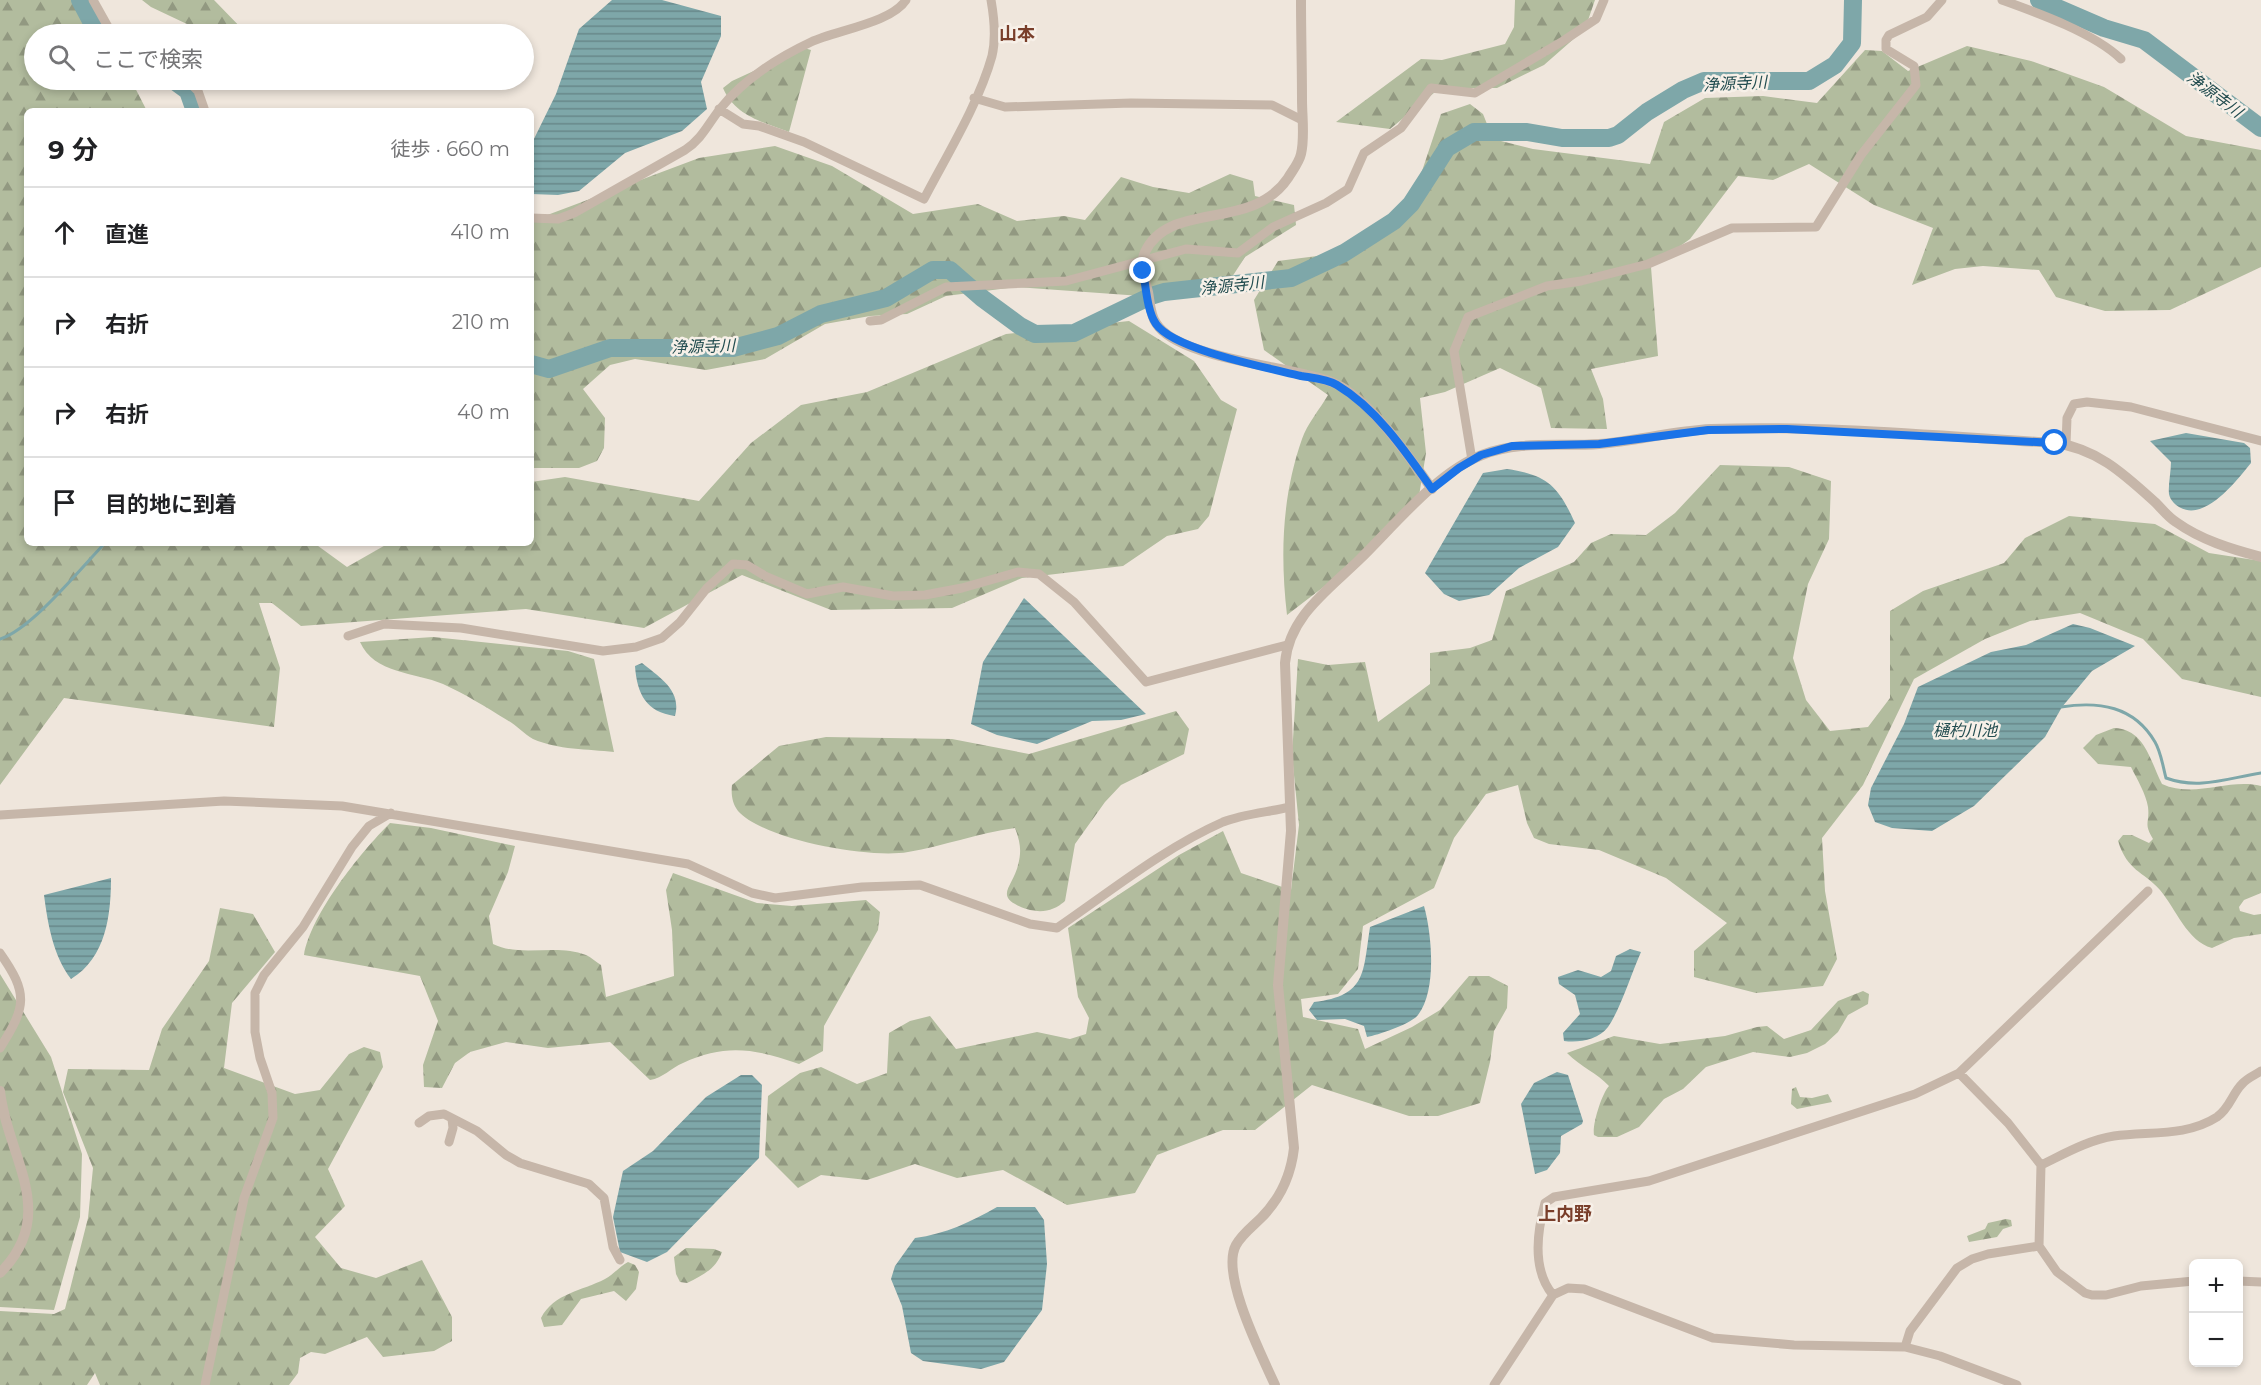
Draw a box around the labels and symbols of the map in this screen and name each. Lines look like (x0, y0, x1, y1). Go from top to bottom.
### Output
district label: 山本 (999, 23, 1035, 45)
water label: 浄源寺川 (2183, 68, 2248, 122)
water label: 浄源寺川 (1703, 72, 1769, 95)
route end (1129, 257, 1155, 283)
water label: 浄源寺川 (1199, 272, 1267, 298)
water label: 浄源寺川 (671, 336, 737, 357)
route start (2041, 429, 2067, 455)
water label: 樋杓川池 (1933, 721, 1999, 740)
district label: 上内野 (1538, 1203, 1592, 1225)

